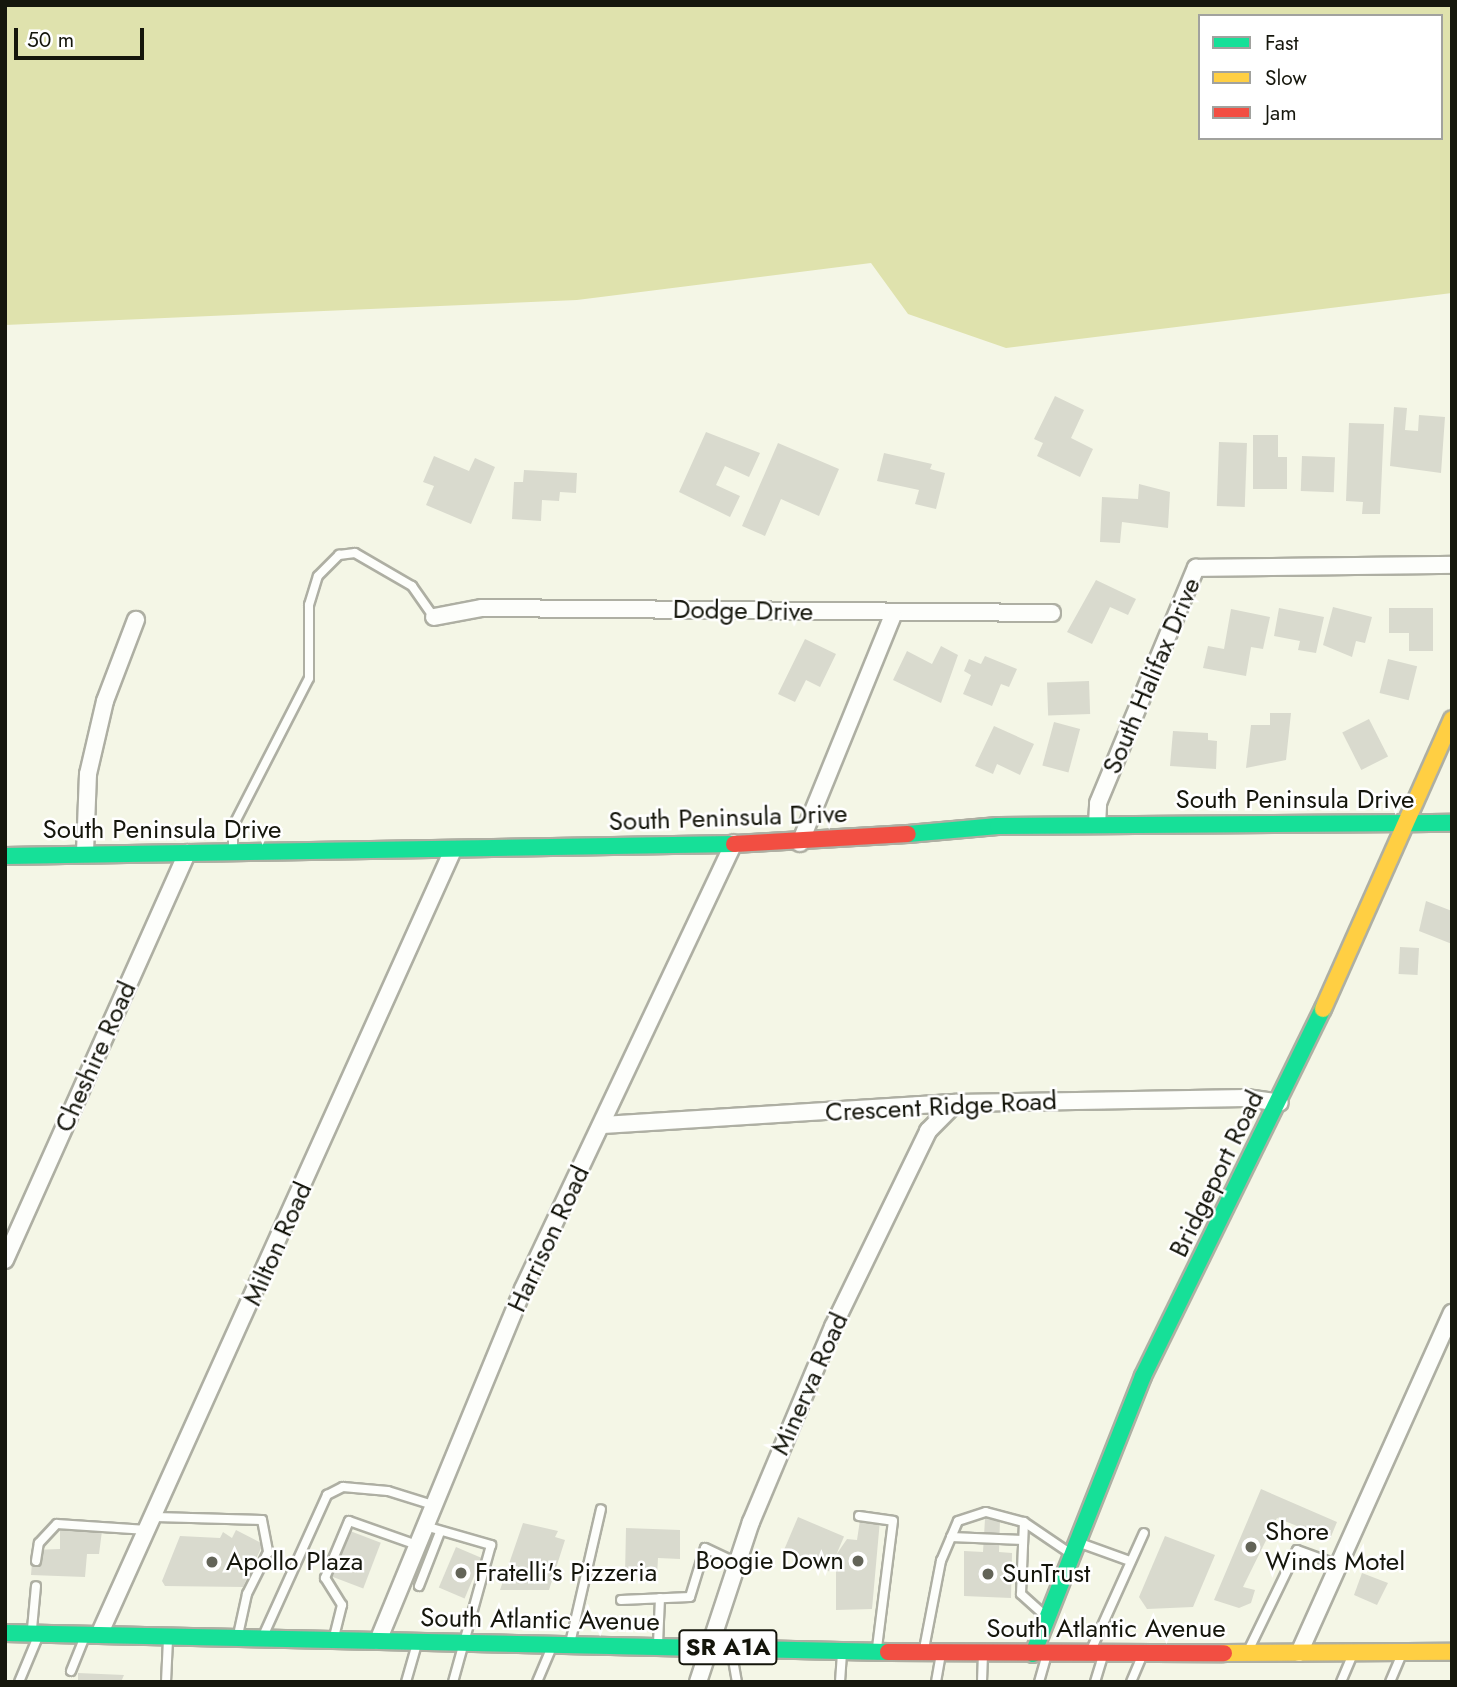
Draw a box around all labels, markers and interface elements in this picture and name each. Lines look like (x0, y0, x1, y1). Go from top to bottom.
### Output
scale bar (18, 14, 147, 58)
legend (1198, 14, 1443, 140)
text: 50 m (27, 25, 74, 55)
text: Fast (1265, 28, 1298, 58)
text: Slow (1265, 63, 1307, 93)
text: Jam (1265, 98, 1297, 128)
street label: South Halifax Drive (1097, 573, 1207, 779)
street label: Dodge Drive (672, 594, 814, 628)
street label: South Peninsula Drive (1176, 784, 1414, 816)
street label: South Peninsula Drive (608, 798, 848, 838)
street label: South Peninsula Drive (43, 814, 281, 846)
street label: Cheshire Road (49, 977, 143, 1137)
street label: Crescent Ridge Road (824, 1085, 1058, 1129)
street label: Bridgeport Road (1163, 1086, 1271, 1262)
street label: Harrison Road (501, 1161, 597, 1317)
street label: Milton Road (237, 1177, 319, 1311)
street label: Minerva Road (765, 1308, 855, 1460)
place label: Shore Winds Motel (1265, 1516, 1405, 1578)
marker: Shore Winds Motel (1243, 1539, 1259, 1555)
place label: Boogie Down (696, 1545, 844, 1577)
place label: Apollo Plaza (226, 1546, 363, 1578)
marker: Boogie Down (850, 1553, 866, 1569)
marker: Apollo Plaza (204, 1554, 220, 1570)
place label: Fratelli's Pizzeria (475, 1557, 657, 1589)
place label: SunTrust (1002, 1558, 1090, 1590)
marker: Fratelli's Pizzeria (453, 1565, 469, 1581)
marker: SunTrust (980, 1566, 996, 1582)
street label: South Atlantic Avenue (420, 1602, 660, 1638)
street label: South Atlantic Avenue (986, 1613, 1226, 1645)
road number: SR A1A (677, 1626, 779, 1667)

